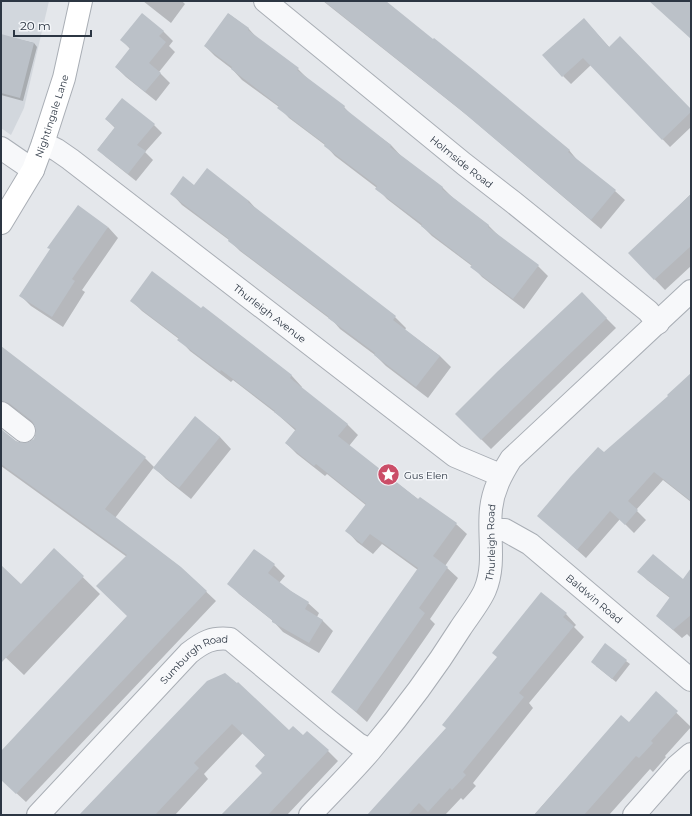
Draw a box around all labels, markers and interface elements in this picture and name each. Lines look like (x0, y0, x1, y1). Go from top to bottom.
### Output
scale bar (14, 12, 91, 38)
text: 20 m (20, 18, 51, 33)
street label: Nightingale Lane (32, 73, 72, 160)
street label: Holmside Road (427, 133, 496, 191)
street label: Thurleigh Avenue (231, 281, 309, 346)
place icon: Gus Elen (376, 462, 402, 488)
place label: Gus Elen (404, 469, 448, 482)
street label: Thurleigh Road (482, 503, 499, 582)
street label: Baldwin Road (563, 571, 625, 626)
street label: Sumburgh Road (157, 632, 228, 687)

